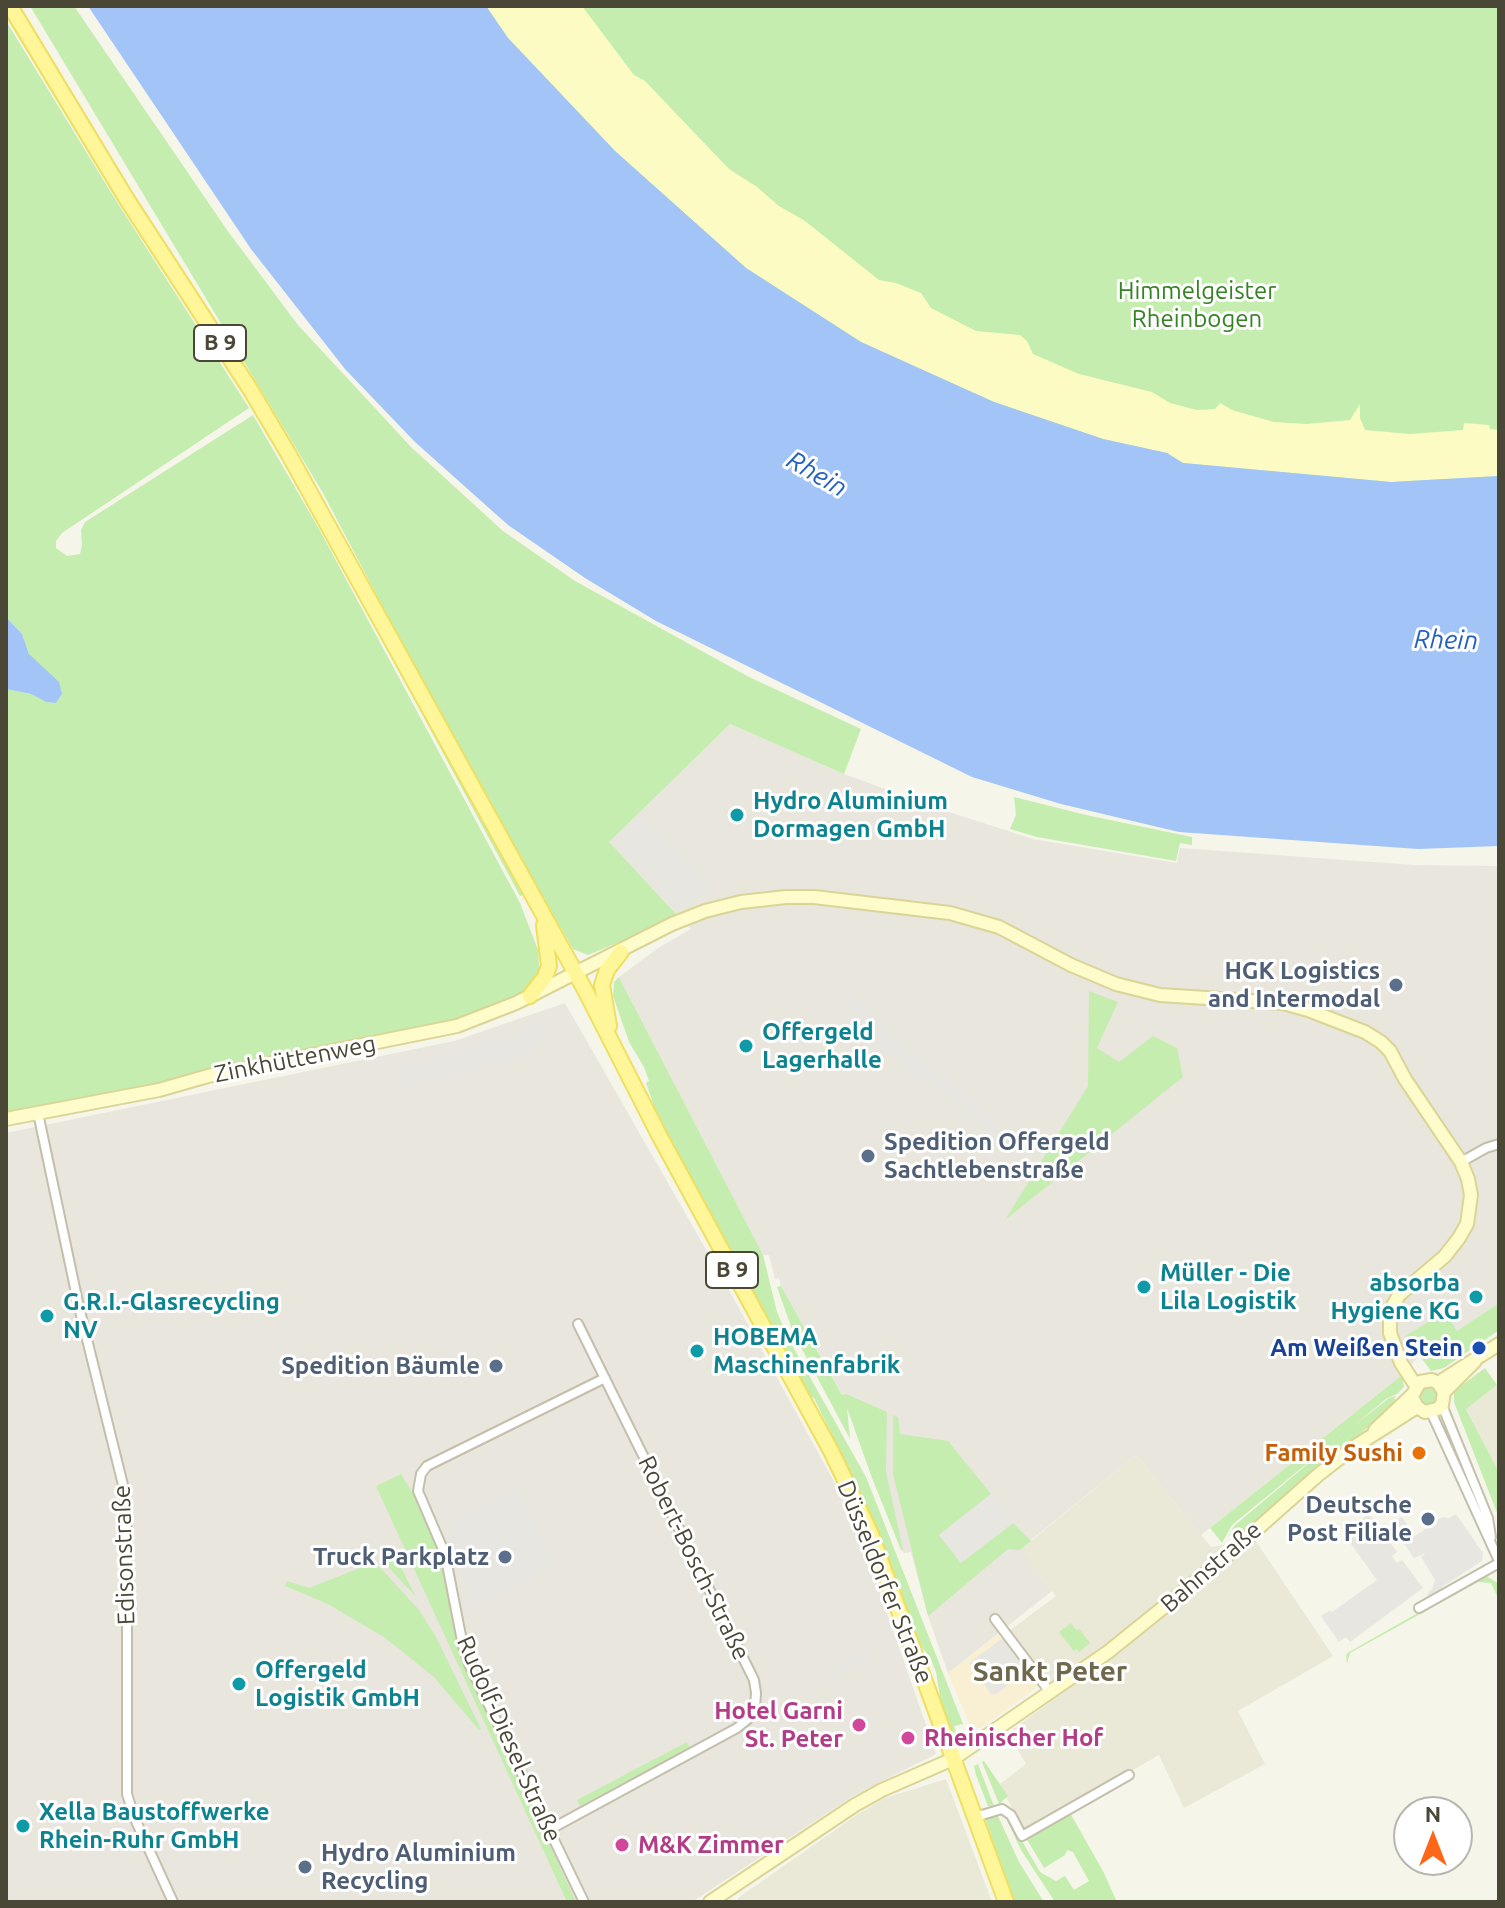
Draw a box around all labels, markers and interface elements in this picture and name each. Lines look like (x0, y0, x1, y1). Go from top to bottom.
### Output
park label: Himmelgeister Rheinbogen (1118, 277, 1276, 333)
road number: B 9 (194, 325, 246, 361)
water label: Rhein (781, 444, 853, 504)
water label: Rhein (1414, 624, 1478, 656)
place label: Hydro Aluminium Dormagen GmbH (753, 787, 948, 843)
marker: Hydro Aluminium Dormagen GmbH (728, 806, 746, 824)
place label: HGK Logistics and Intermodal (1208, 957, 1380, 1013)
marker: HGK Logistics and Intermodal (1387, 976, 1405, 994)
place label: Offergeld Lagerhalle (762, 1018, 882, 1074)
street label: Zinkhüttenweg (212, 1029, 378, 1089)
marker: Offergeld Lagerhalle (737, 1037, 755, 1055)
place label: Spedition Offergeld Sachtlebenstraße (884, 1128, 1110, 1184)
marker: Spedition Offergeld Sachtlebenstraße (859, 1147, 877, 1165)
road number: B 9 (706, 1252, 758, 1288)
place label: Müller - Die Lila Logistik (1160, 1259, 1296, 1315)
place label: absorba Hygiene KG (1331, 1269, 1460, 1325)
marker: Müller - Die Lila Logistik (1135, 1278, 1153, 1296)
place label: G.R.I.-Glasrecycling NV (63, 1288, 280, 1344)
marker: absorba Hygiene KG (1467, 1288, 1485, 1306)
marker: G.R.I.-Glasrecycling NV (38, 1307, 56, 1325)
place label: HOBEMA Maschinenfabrik (713, 1323, 900, 1379)
place label: Am Weißen Stein (1270, 1334, 1463, 1362)
marker: Am Weißen Stein (1470, 1339, 1488, 1357)
marker: HOBEMA Maschinenfabrik (688, 1342, 706, 1360)
place label: Spedition Bäumle (281, 1352, 480, 1380)
marker: Spedition Bäumle (487, 1357, 505, 1375)
place label: Family Sushi (1265, 1439, 1403, 1467)
marker: Family Sushi (1410, 1444, 1428, 1462)
street label: Robert-Bosch-Straße (632, 1451, 756, 1665)
street label: Düsseldorfer Straße (831, 1476, 939, 1688)
street label: Edisonstraße (107, 1484, 141, 1626)
place label: Deutsche Post Filiale (1287, 1491, 1412, 1547)
marker: Deutsche Post Filiale (1419, 1510, 1437, 1528)
street label: Bahnstraße (1155, 1515, 1267, 1619)
place label: Truck Parkplatz (313, 1543, 489, 1571)
marker: Truck Parkplatz (496, 1548, 514, 1566)
street label: Rudolf-Diesel-Straße (451, 1631, 567, 1847)
district label: Sankt Peter (973, 1655, 1127, 1689)
place label: Offergeld Logistik GmbH (255, 1656, 420, 1712)
marker: Offergeld Logistik GmbH (230, 1675, 248, 1693)
place label: Hotel Garni St. Peter (714, 1697, 843, 1753)
marker: Hotel Garni St. Peter (850, 1716, 868, 1734)
place label: Rheinischer Hof (924, 1724, 1103, 1752)
marker: Rheinischer Hof (899, 1729, 917, 1747)
north arrow (1393, 1796, 1473, 1876)
place label: Xella Baustoffwerke Rhein-Ruhr GmbH (39, 1798, 269, 1854)
text: N (1425, 1801, 1441, 1826)
marker: Xella Baustoffwerke Rhein-Ruhr GmbH (14, 1817, 32, 1835)
place label: M&K Zimmer (638, 1831, 784, 1859)
marker: M&K Zimmer (613, 1836, 631, 1854)
place label: Hydro Aluminium Recycling (321, 1839, 516, 1895)
marker: Hydro Aluminium Recycling (296, 1858, 314, 1876)

